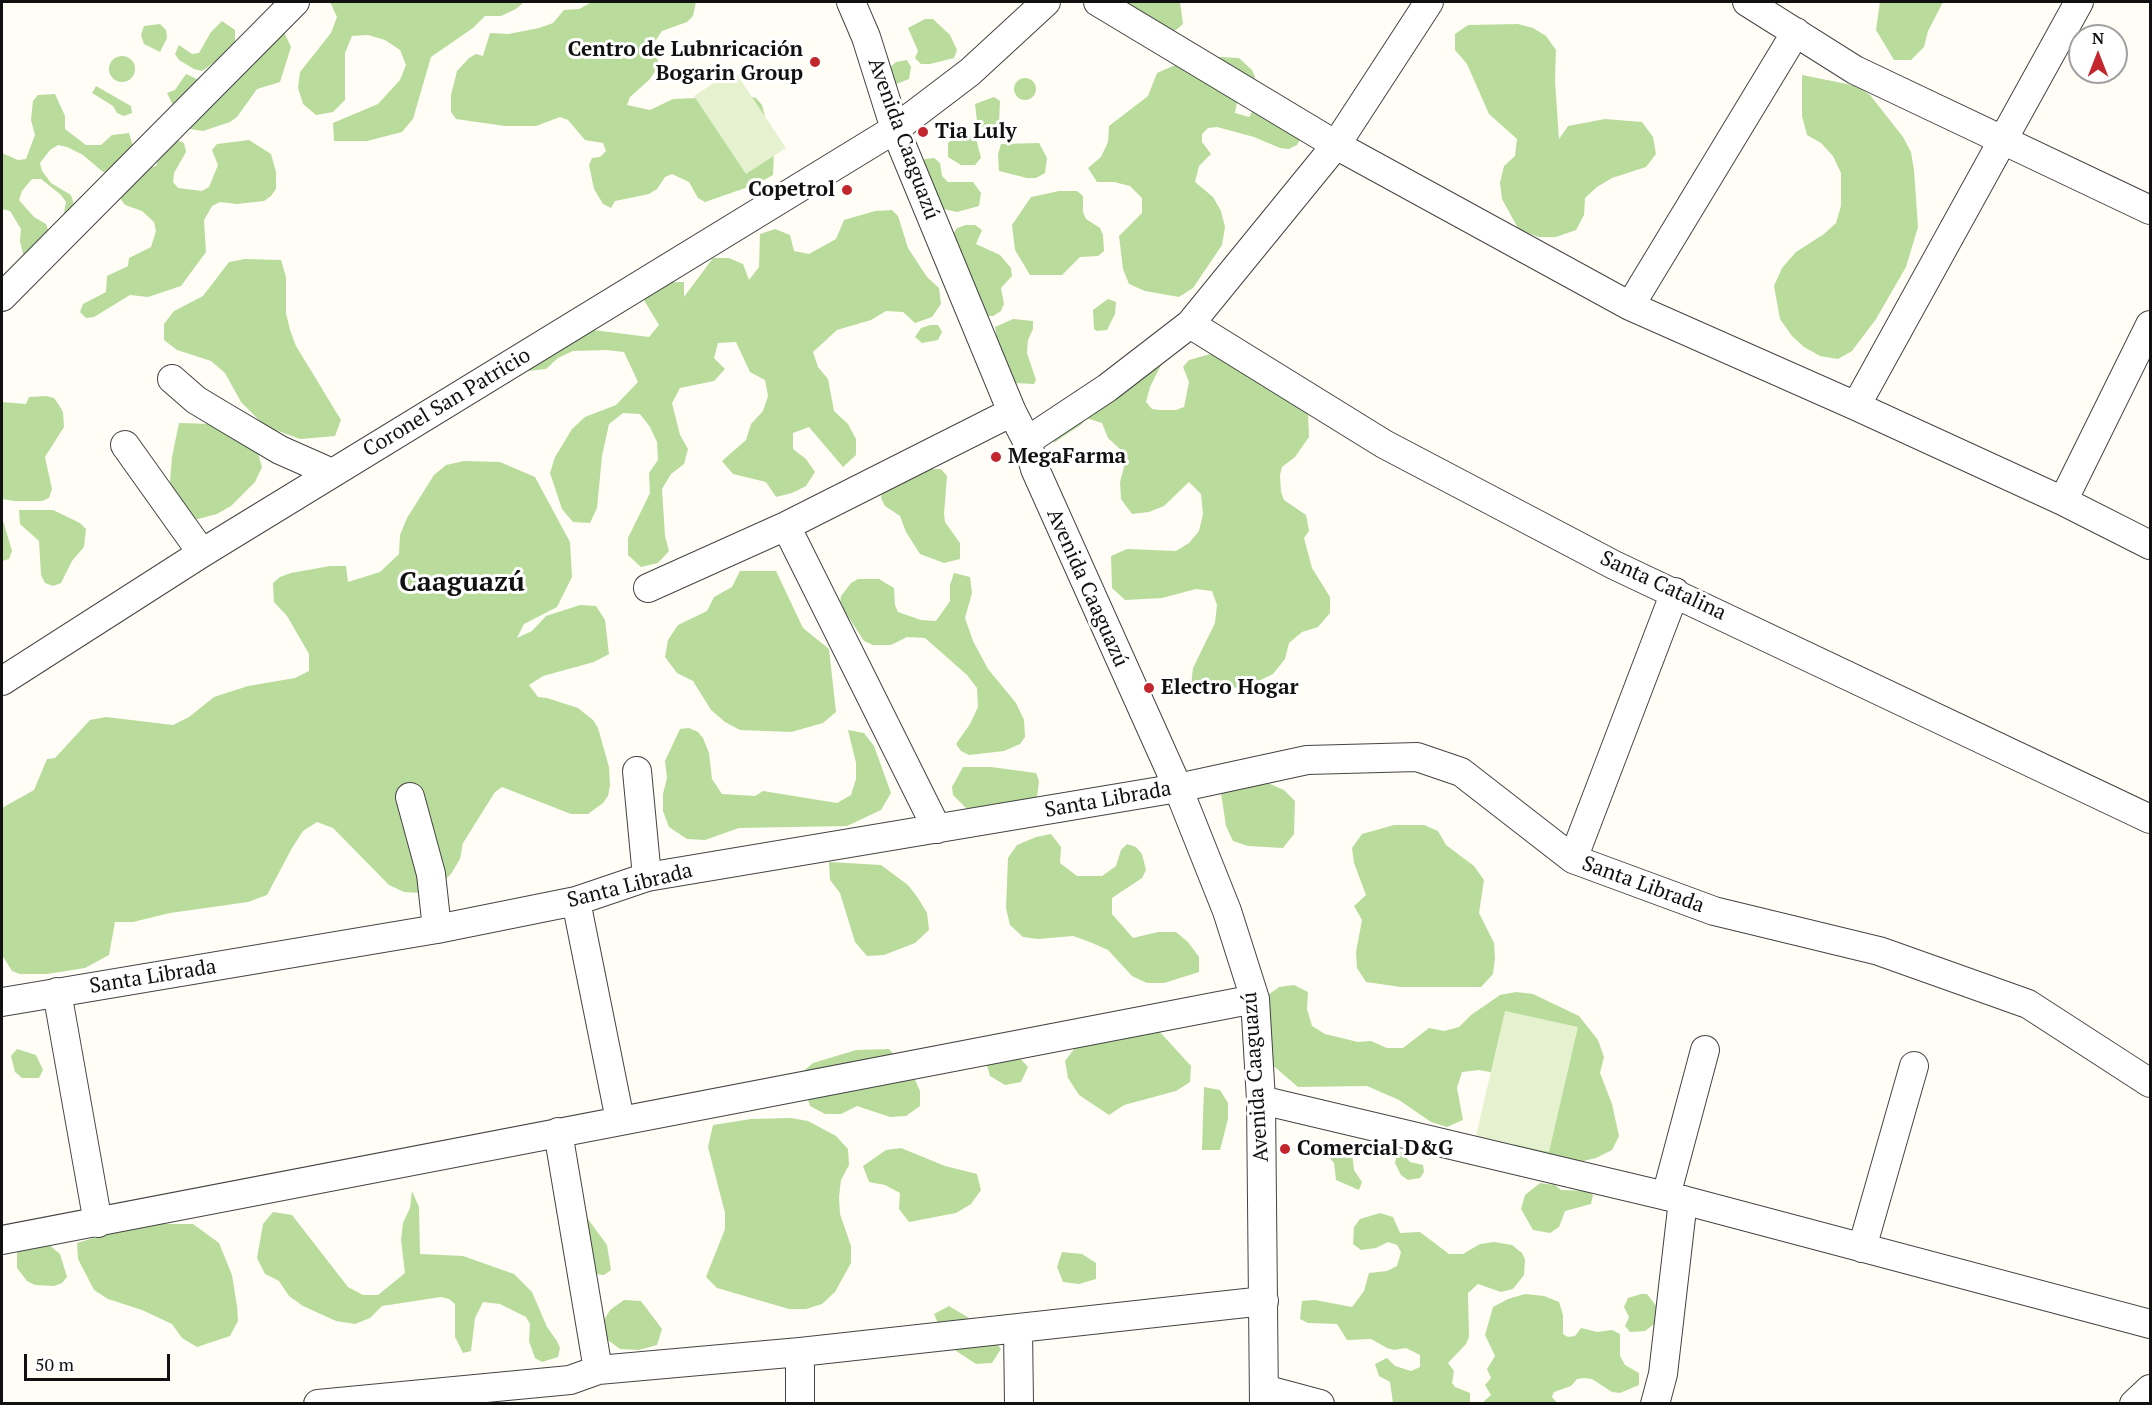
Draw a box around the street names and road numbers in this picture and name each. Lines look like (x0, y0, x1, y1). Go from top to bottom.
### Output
street label: Avenida Caaguazú (862, 55, 944, 223)
street label: Coronel San Patricio (359, 343, 535, 463)
street label: Avenida Caaguazú (1041, 505, 1133, 671)
street label: Santa Catalina (1596, 546, 1730, 626)
street label: Santa Librada (1043, 776, 1173, 824)
street label: Santa Librada (1579, 851, 1707, 919)
street label: Santa Librada (565, 858, 695, 914)
street label: Santa Librada (88, 955, 218, 999)
street label: Avenida Caaguazú (1237, 991, 1275, 1163)

